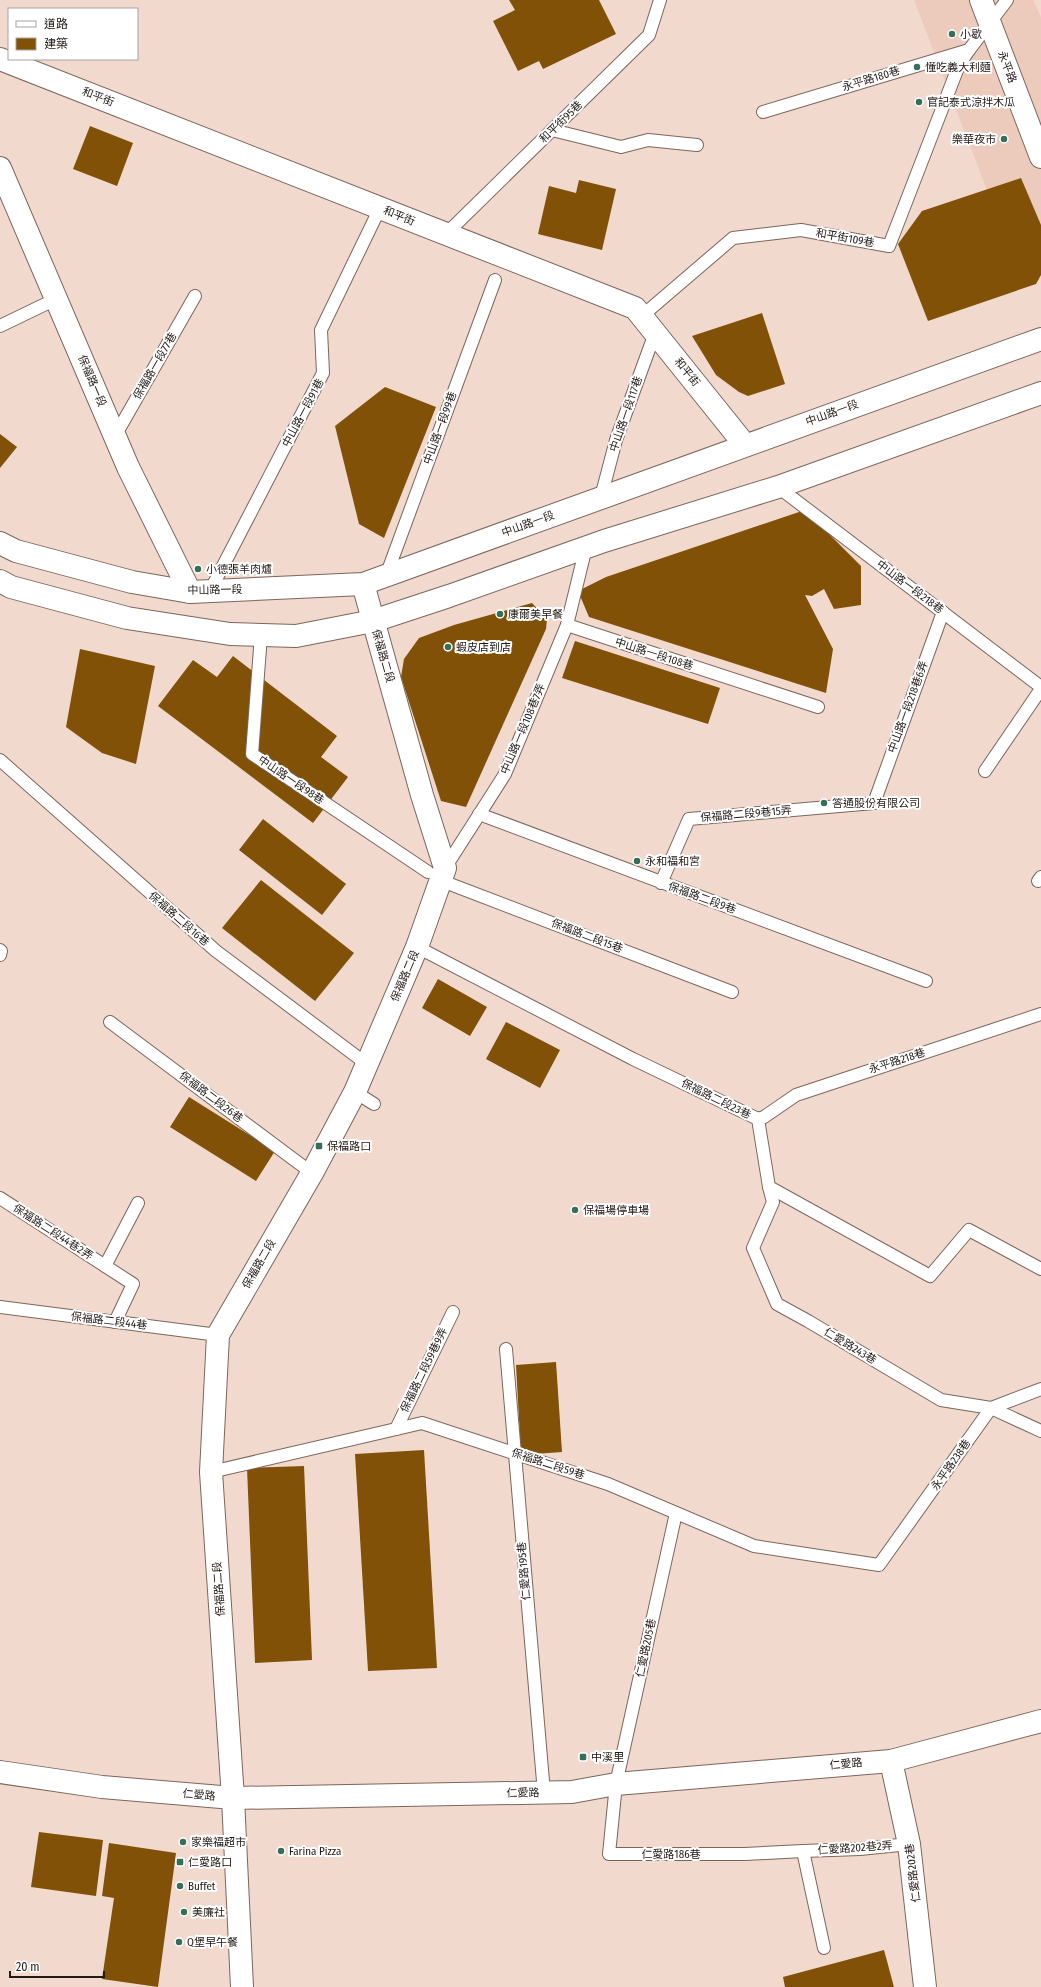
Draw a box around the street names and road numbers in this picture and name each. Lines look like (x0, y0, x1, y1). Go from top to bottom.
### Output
street label: 永平路 (995, 49, 1019, 85)
street label: 永平路180巷 (841, 64, 901, 94)
street label: 和平街 (80, 85, 116, 109)
street label: 和平街95巷 (537, 98, 585, 146)
street label: 和平街 (381, 204, 417, 228)
street label: 和平街109巷 (815, 226, 875, 250)
street label: 保福路一段77巷 (131, 330, 179, 402)
street label: 保福路一段 (75, 353, 109, 409)
street label: 和平街 (672, 355, 702, 389)
street label: 中山路一段117巷 (607, 375, 645, 453)
street label: 中山路一段91巷 (280, 377, 326, 449)
street label: 中山路一段99巷 (421, 390, 459, 466)
street label: 中山路一段 (804, 397, 860, 429)
street label: 中山路一段 (500, 508, 556, 540)
street label: 中山路一段218巷 (874, 558, 946, 616)
street label: 中山路一段 (187, 583, 243, 597)
street label: 保福路二段 (369, 628, 397, 684)
street label: 中山路一段108巷 (613, 635, 695, 673)
street label: 中山路一段218巷6弄 (885, 659, 931, 755)
street label: 中山路一段108巷7弄 (498, 682, 548, 776)
street label: 中山路一段98巷 (256, 753, 326, 807)
street label: 保福路二段9巷15弄 (700, 804, 792, 824)
street label: 保福路二段9巷 (666, 880, 738, 916)
street label: 保福路二段16巷 (146, 889, 212, 949)
street label: 保福路二段15巷 (550, 916, 624, 956)
street label: 保福路二段 (388, 948, 422, 1004)
street label: 永平路218巷 (867, 1046, 927, 1076)
street label: 保福路二段26巷 (177, 1069, 245, 1125)
street label: 保福路二段23巷 (679, 1077, 753, 1121)
street label: 保福路二段44巷2弄 (11, 1201, 95, 1263)
street label: 保福路二段 (240, 1237, 278, 1291)
street label: 保福路二段44巷 (70, 1310, 148, 1332)
street label: 仁愛路243巷 (821, 1325, 879, 1367)
street label: 保福路二段59巷9弄 (398, 1326, 450, 1414)
street label: 永平路238巷 (929, 1437, 973, 1493)
street label: 保福路二段59巷 (510, 1446, 586, 1482)
street label: 仁愛路195巷 (515, 1541, 533, 1601)
street label: 保福路二段 (211, 1561, 227, 1617)
street label: 仁愛路205巷 (633, 1617, 659, 1679)
street label: 仁愛路 (829, 1756, 863, 1772)
street label: 仁愛路 (506, 1786, 540, 1800)
street label: 仁愛路 (182, 1787, 216, 1803)
street label: 仁愛路202巷2弄 (817, 1839, 893, 1857)
street label: 仁愛路202巷 (903, 1843, 923, 1903)
street label: 仁愛路186巷 (641, 1848, 701, 1861)

